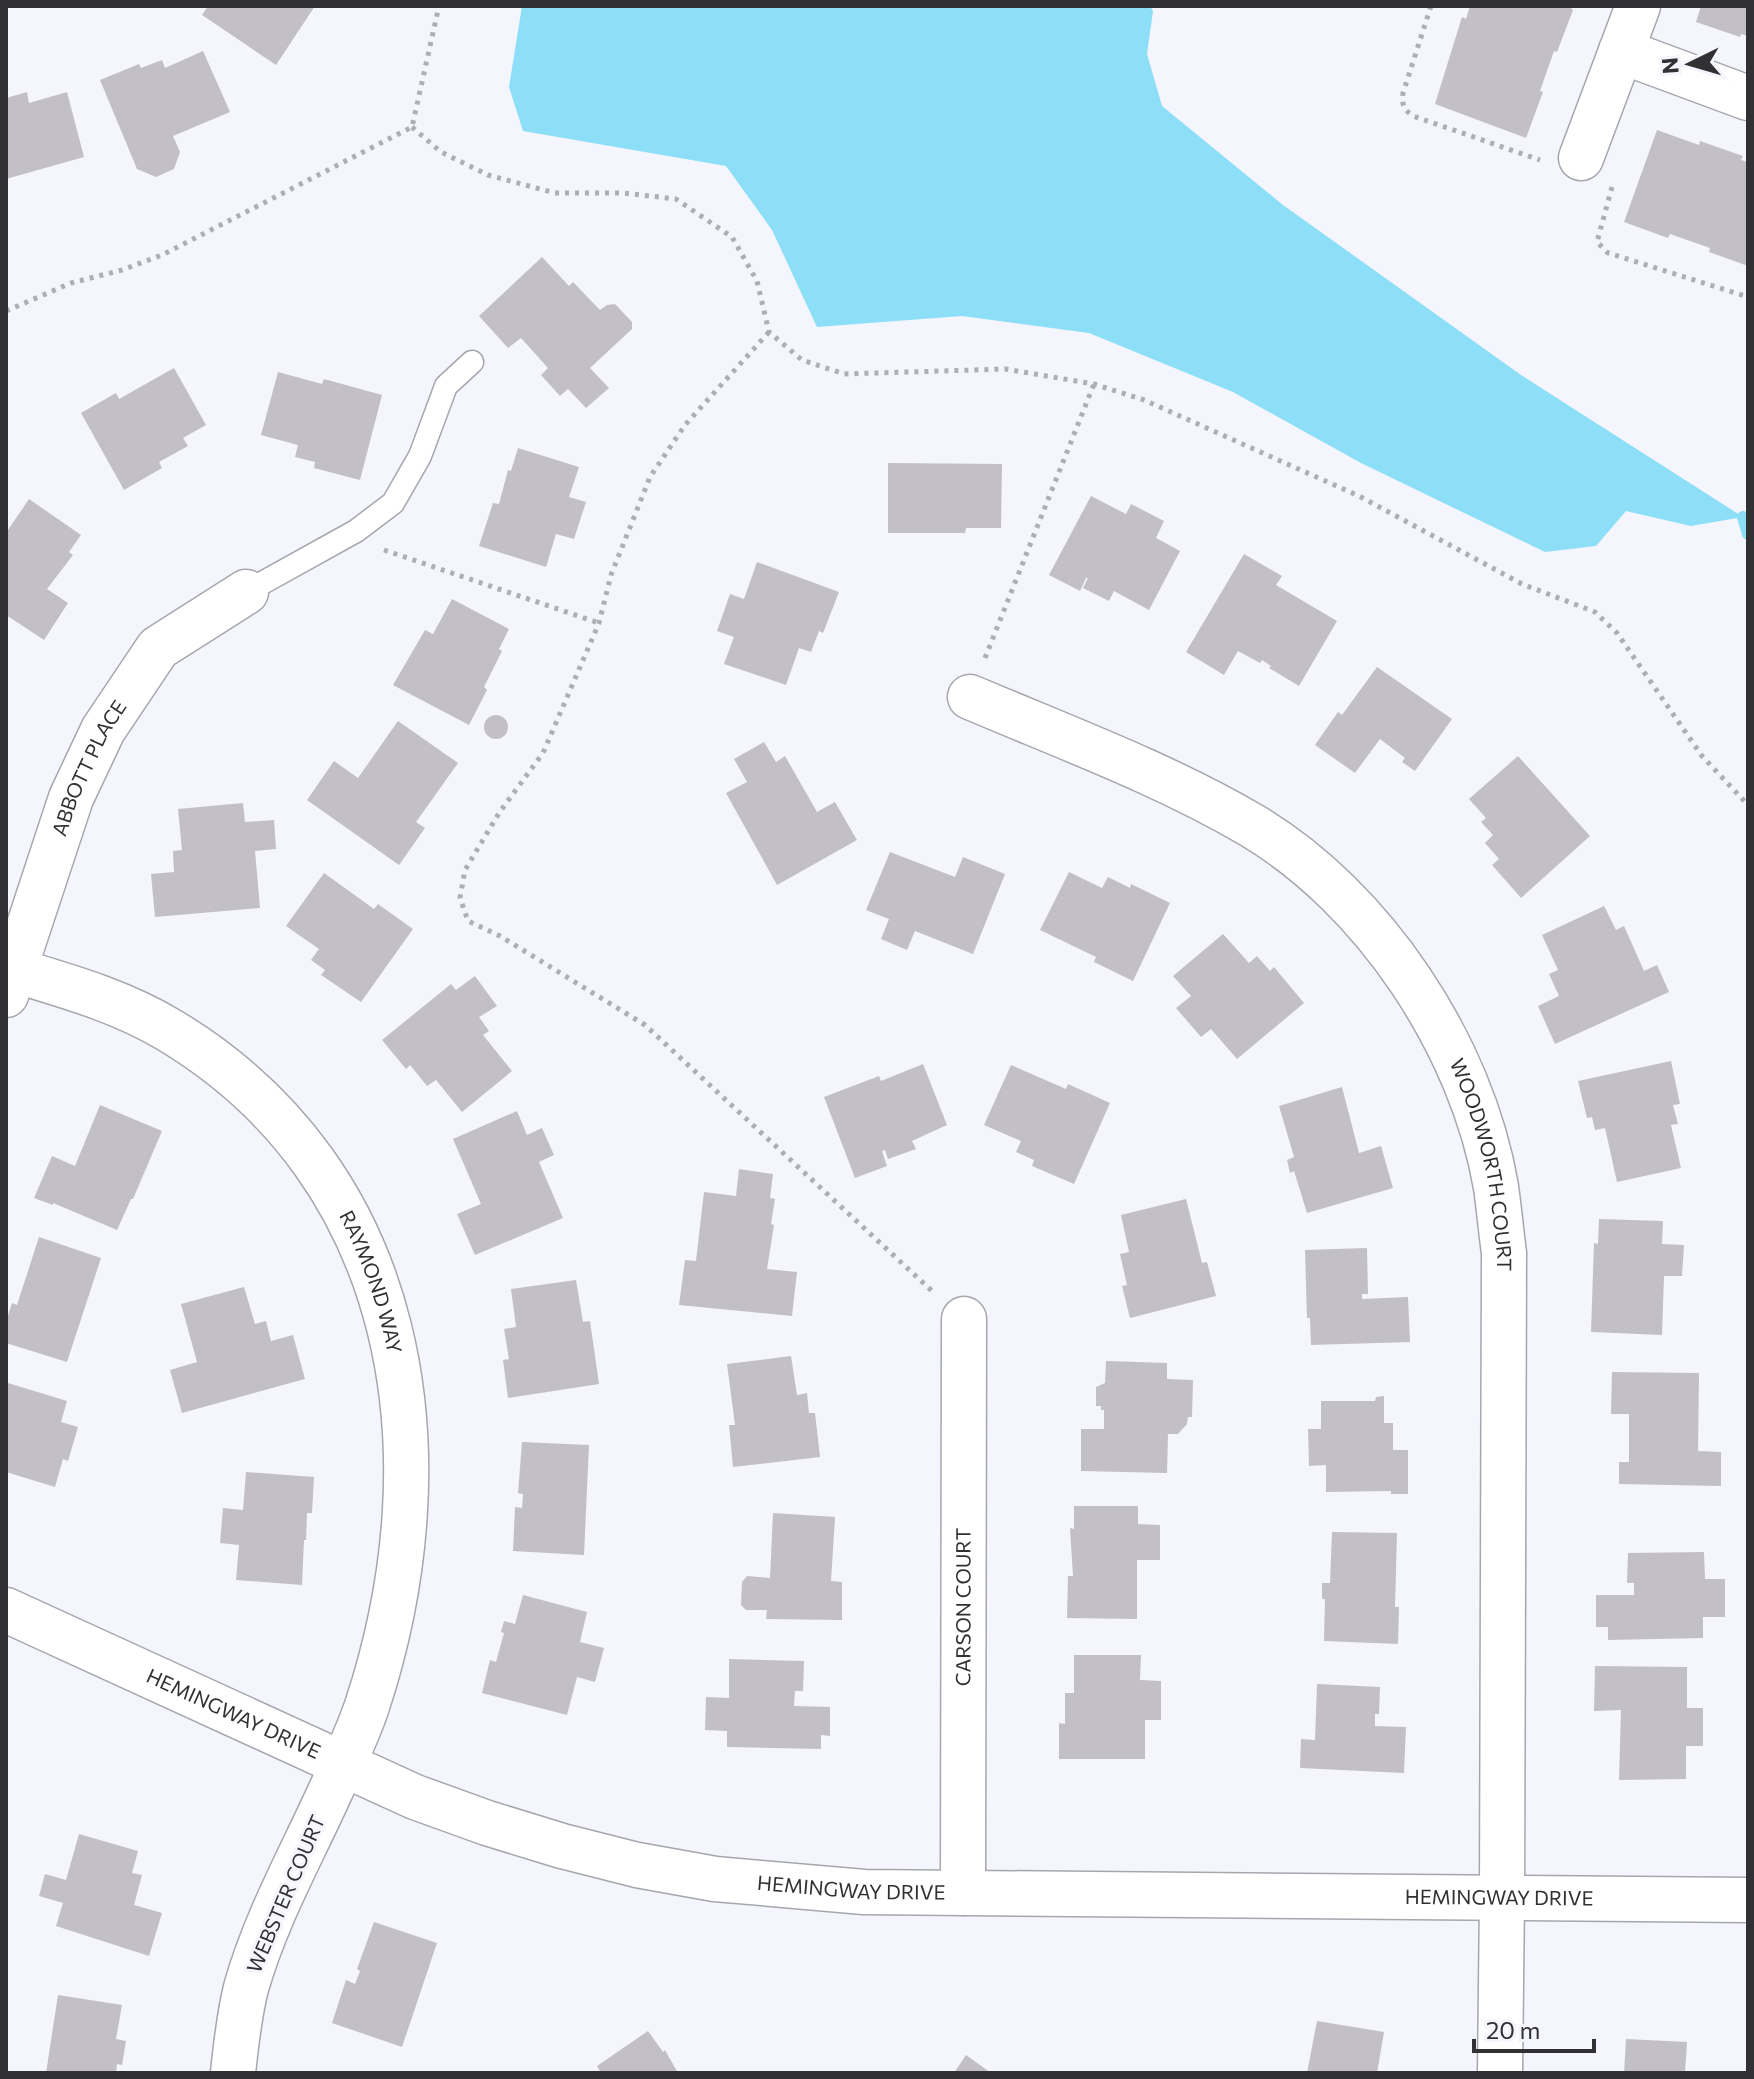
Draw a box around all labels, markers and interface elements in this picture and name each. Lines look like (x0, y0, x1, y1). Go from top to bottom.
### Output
north arrow (1650, 24, 1730, 104)
text: N (1655, 56, 1684, 75)
street label: ABBOTT PLACE (46, 695, 131, 839)
street label: WOODWORTH COURT (1445, 1054, 1518, 1271)
street label: RAYMOND WAY (335, 1206, 408, 1355)
street label: CARSON COURT (950, 1528, 975, 1686)
street label: HEMINGWAY DRIVE (143, 1663, 325, 1763)
street label: WEBSTER COURT (241, 1811, 329, 1976)
street label: HEMINGWAY DRIVE (756, 1870, 945, 1904)
street label: HEMINGWAY DRIVE (1405, 1884, 1593, 1910)
scale bar (1474, 2003, 1594, 2053)
text: 20 m (1486, 2015, 1540, 2044)

